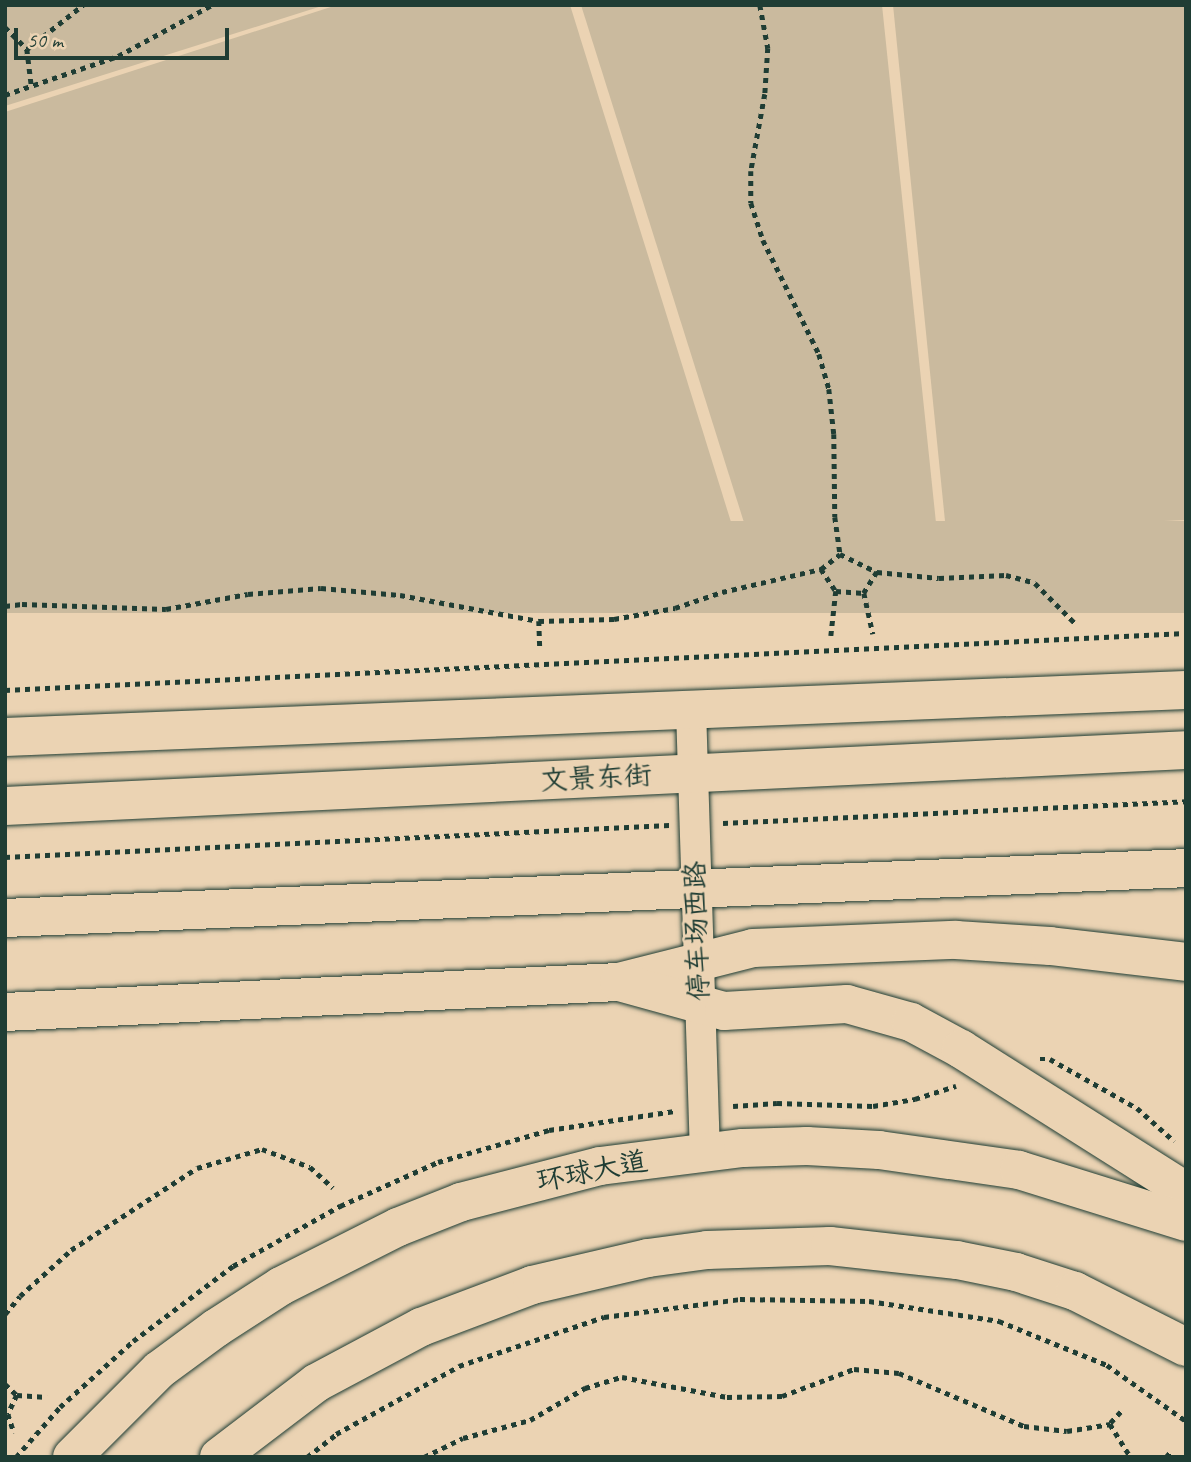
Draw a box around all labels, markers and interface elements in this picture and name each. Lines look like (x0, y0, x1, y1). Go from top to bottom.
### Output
scale bar (18, 14, 233, 58)
text: 50 m (27, 27, 63, 53)
street label: 文景东街 (539, 758, 653, 798)
street label: 停车场西路 (678, 860, 716, 1002)
street label: 环球大道 (534, 1144, 650, 1198)

